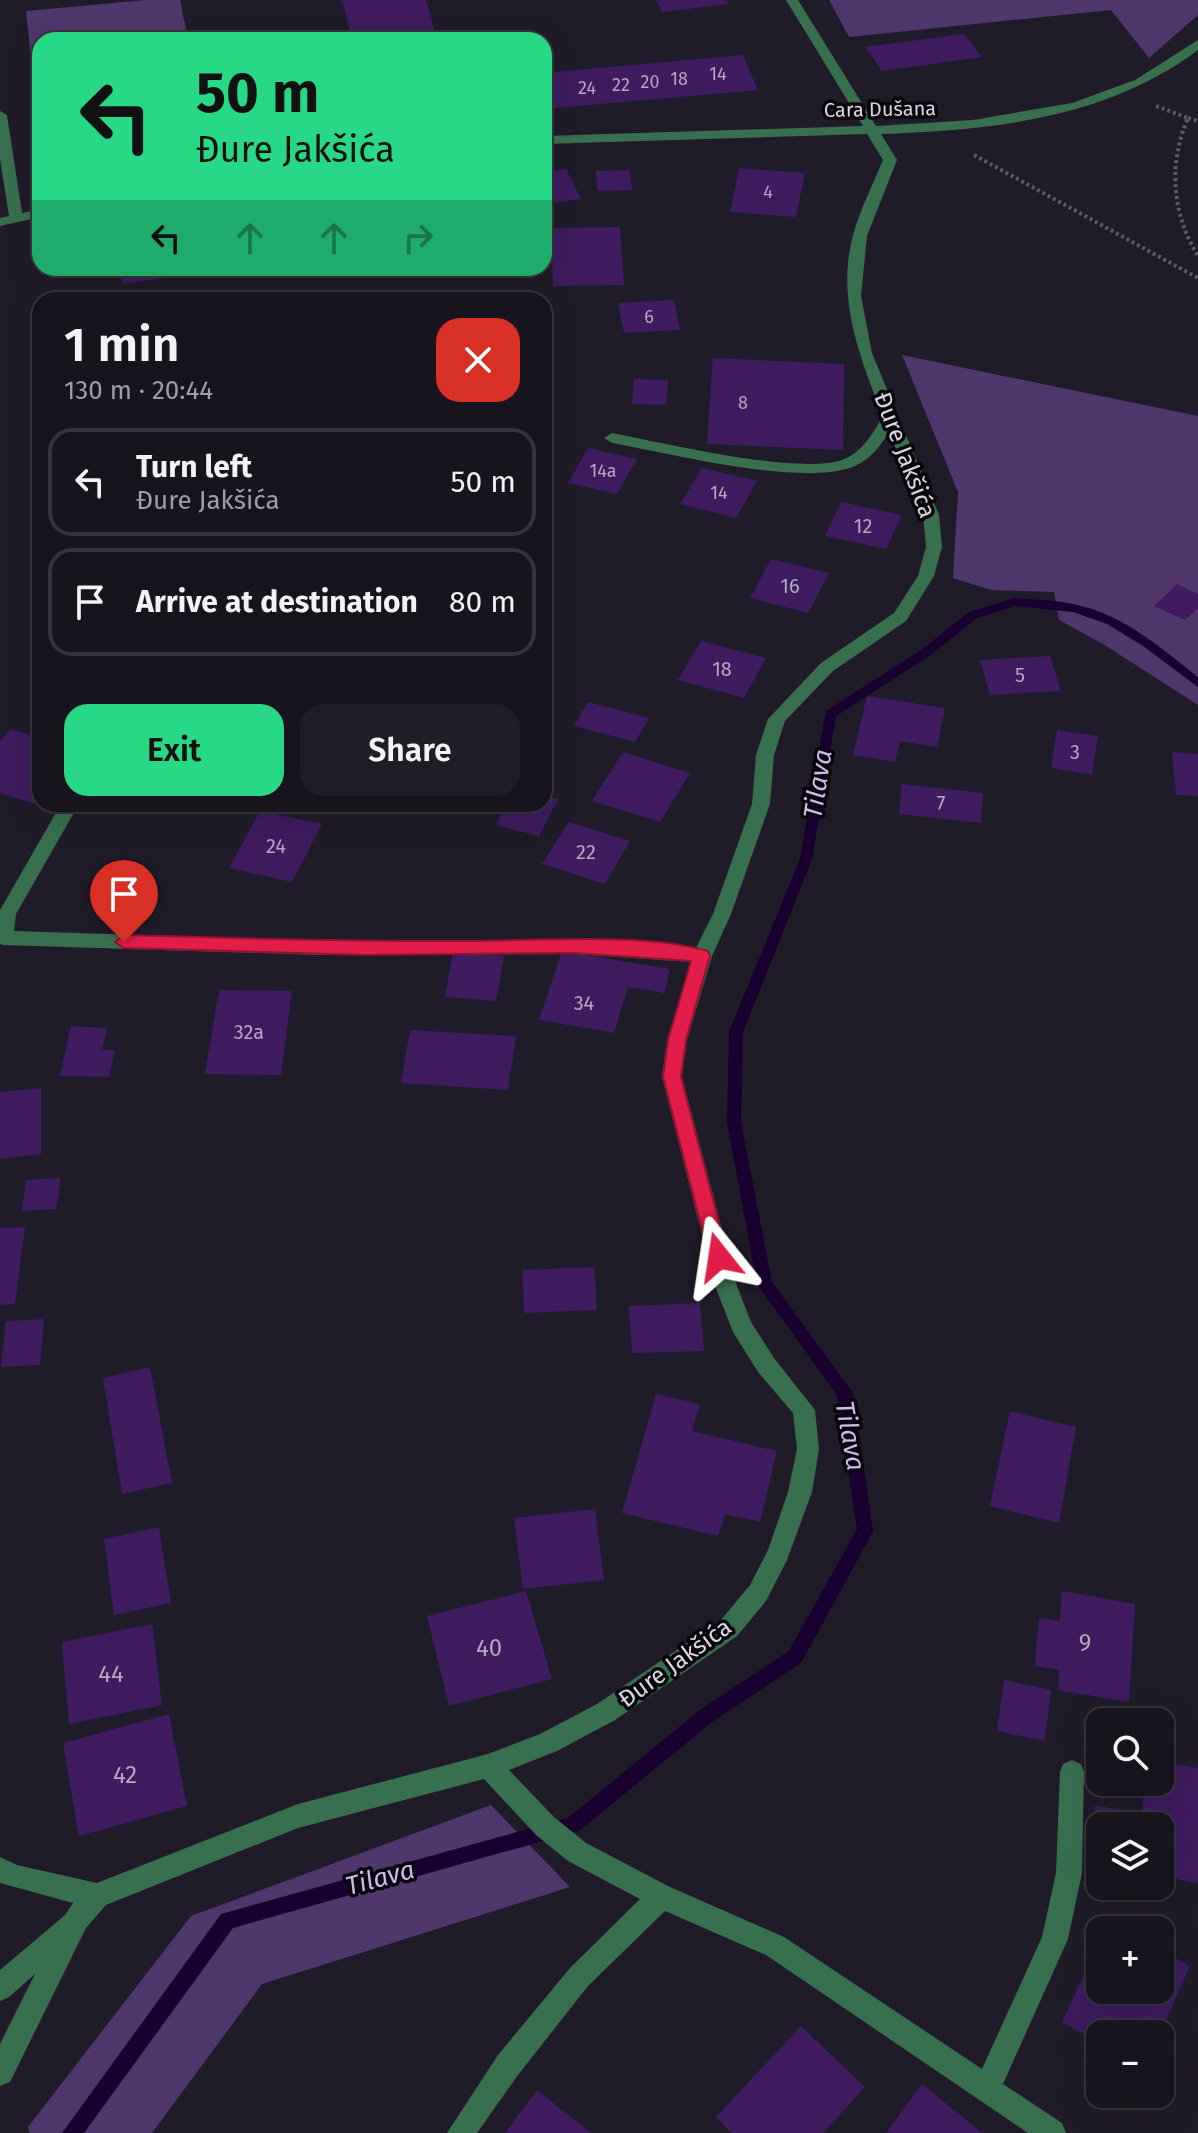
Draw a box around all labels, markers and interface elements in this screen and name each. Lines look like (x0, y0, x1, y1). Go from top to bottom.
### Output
text: 50 m (196, 60, 319, 127)
house number: 14 (709, 63, 727, 85)
icon: left (64, 64, 168, 168)
house number: 18 (670, 68, 688, 90)
house number: 20 (641, 71, 659, 93)
house number: 22 (612, 74, 630, 96)
house number: 24 (578, 77, 596, 99)
street label: Cara Dušana (824, 96, 936, 122)
text: Đure Jakšića (196, 128, 395, 172)
house number: 4 (763, 181, 773, 203)
icon: left (144, 216, 188, 260)
icon: ahead (228, 216, 272, 260)
icon: ahead (312, 216, 356, 260)
icon: right (396, 216, 440, 260)
house number: 6 (644, 306, 654, 328)
text: 1 min (64, 316, 180, 374)
button: close (436, 318, 520, 402)
text: 130 m · 20:44 (64, 375, 213, 406)
street label: Đure Jakšića (868, 388, 942, 522)
house number: 8 (738, 392, 748, 414)
text: Turn left (136, 449, 252, 485)
icon: left (68, 460, 112, 504)
house number: 14a (589, 460, 617, 482)
text: 50 m (451, 464, 516, 500)
house number: 14 (710, 482, 728, 504)
text: Đure Jakšića (136, 485, 280, 516)
house number: 12 (854, 514, 872, 538)
house number: 16 (780, 574, 800, 598)
icon: arrive (68, 580, 112, 624)
text: Arrive at destination (136, 584, 418, 620)
text: 80 m (449, 584, 516, 620)
house number: 18 (712, 657, 732, 681)
house number: 5 (1015, 663, 1025, 687)
button: Exit (64, 704, 284, 796)
button: Share (300, 704, 520, 796)
house number: 3 (1070, 740, 1080, 764)
water label: Tilava (797, 747, 839, 821)
house number: 7 (937, 791, 946, 815)
house number: 24 (266, 834, 286, 858)
house number: 22 (576, 840, 596, 864)
pin (90, 860, 158, 942)
icon: arrive (102, 872, 146, 916)
house number: 34 (574, 991, 595, 1015)
house number: 32a (234, 1020, 264, 1044)
position arrow (677, 1215, 761, 1299)
water label: Tilava (829, 1399, 871, 1473)
street label: Đure Jakšića (613, 1613, 737, 1713)
house number: 9 (1079, 1629, 1091, 1657)
house number: 40 (476, 1634, 502, 1662)
house number: 44 (98, 1660, 124, 1688)
map controls (1086, 1708, 1174, 2108)
button: search (1086, 1708, 1174, 1796)
house number: 42 (113, 1761, 137, 1789)
button: layers (1086, 1812, 1174, 1900)
water label: Tilava (342, 1854, 418, 1902)
button: + (1086, 1916, 1174, 2004)
button: − (1086, 2020, 1174, 2108)

